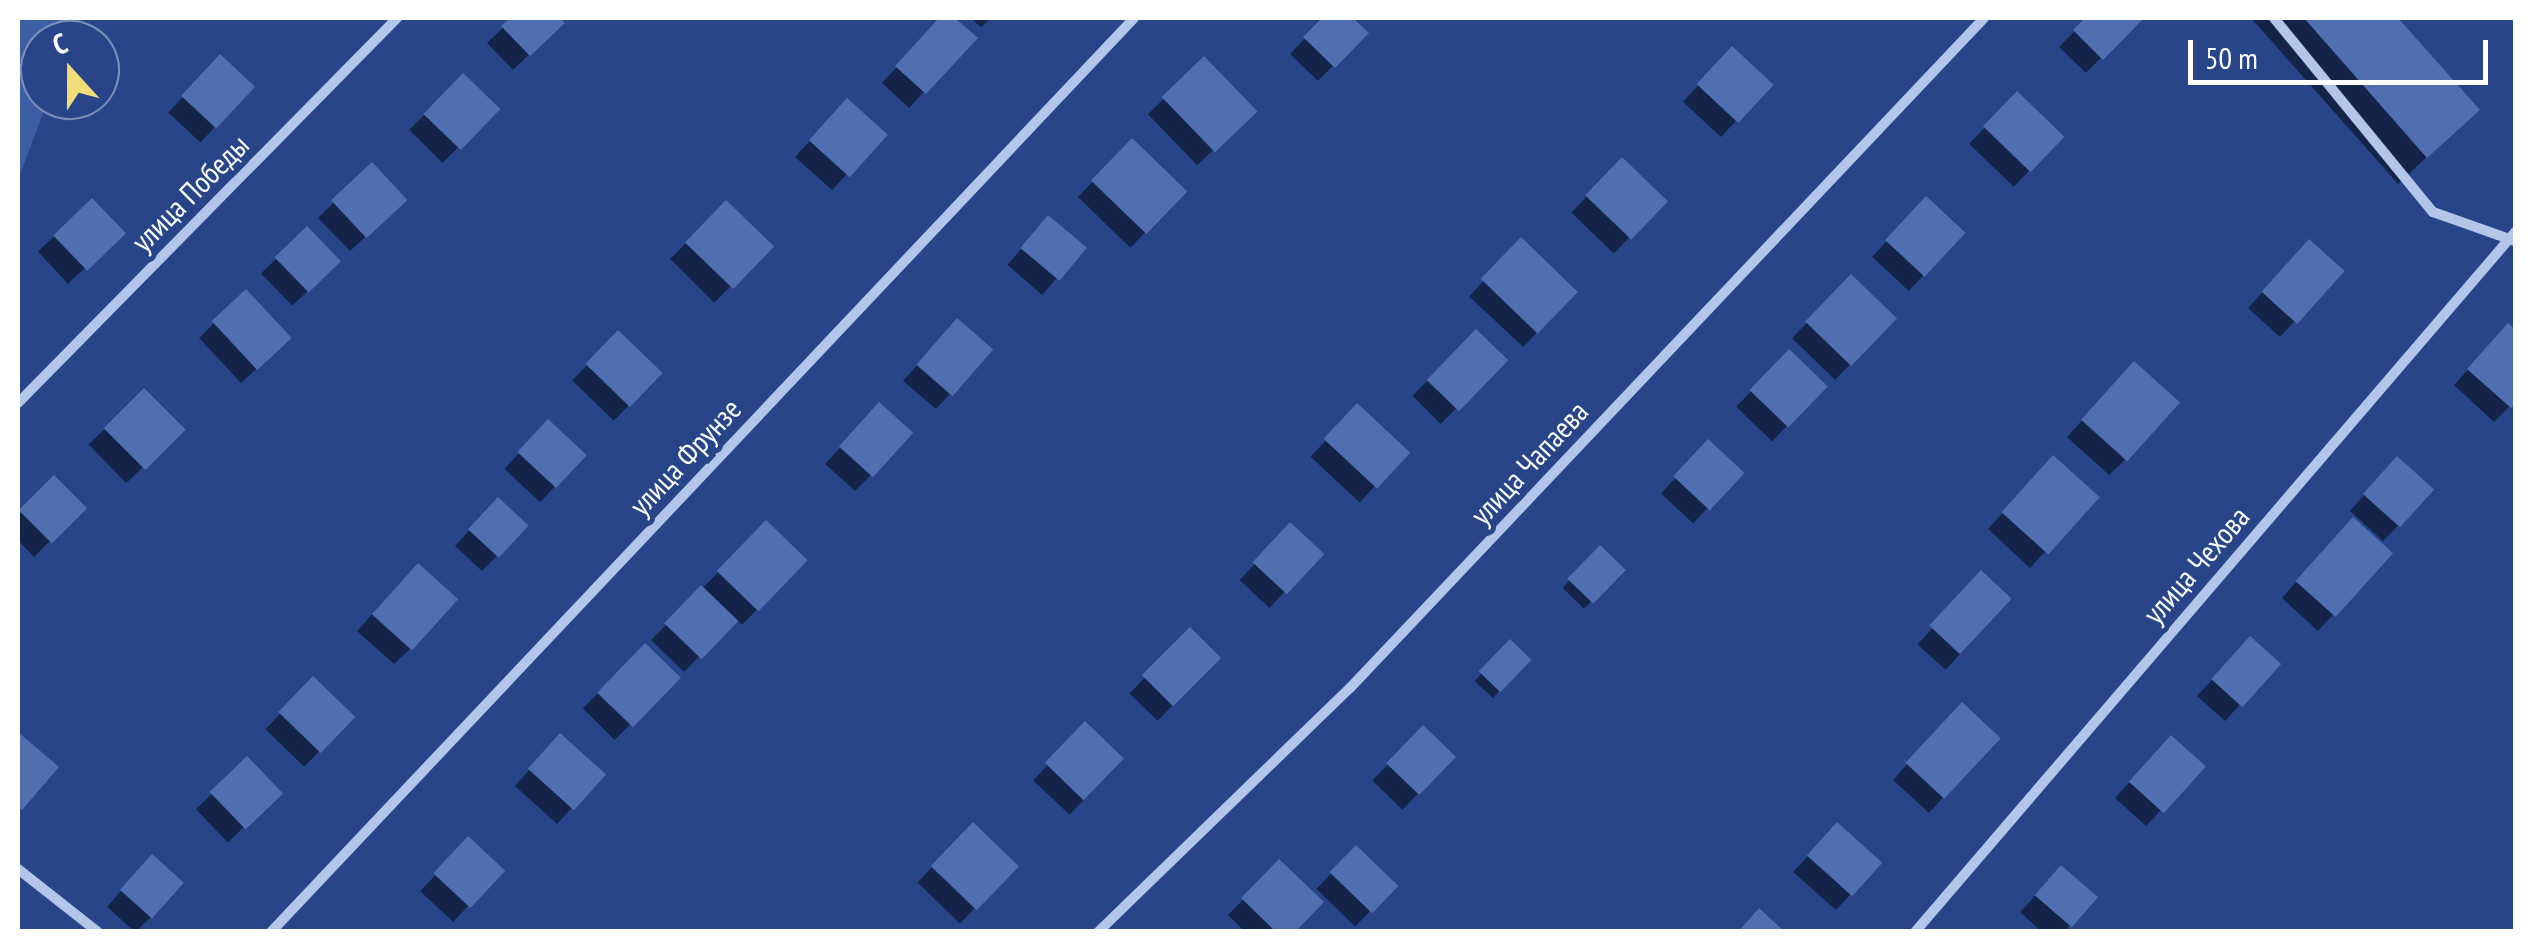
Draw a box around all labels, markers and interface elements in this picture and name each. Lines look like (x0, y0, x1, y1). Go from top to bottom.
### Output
north arrow (20, 20, 120, 120)
scale bar (2193, 20, 2493, 82)
text: С (47, 24, 72, 63)
text: 50 m (2205, 38, 2258, 77)
street label: улица Победы (124, 127, 256, 259)
street label: улица Фрунзе (622, 391, 748, 523)
street label: улица Чапаева (1463, 394, 1595, 532)
street label: улица Чехова (2135, 499, 2257, 631)

